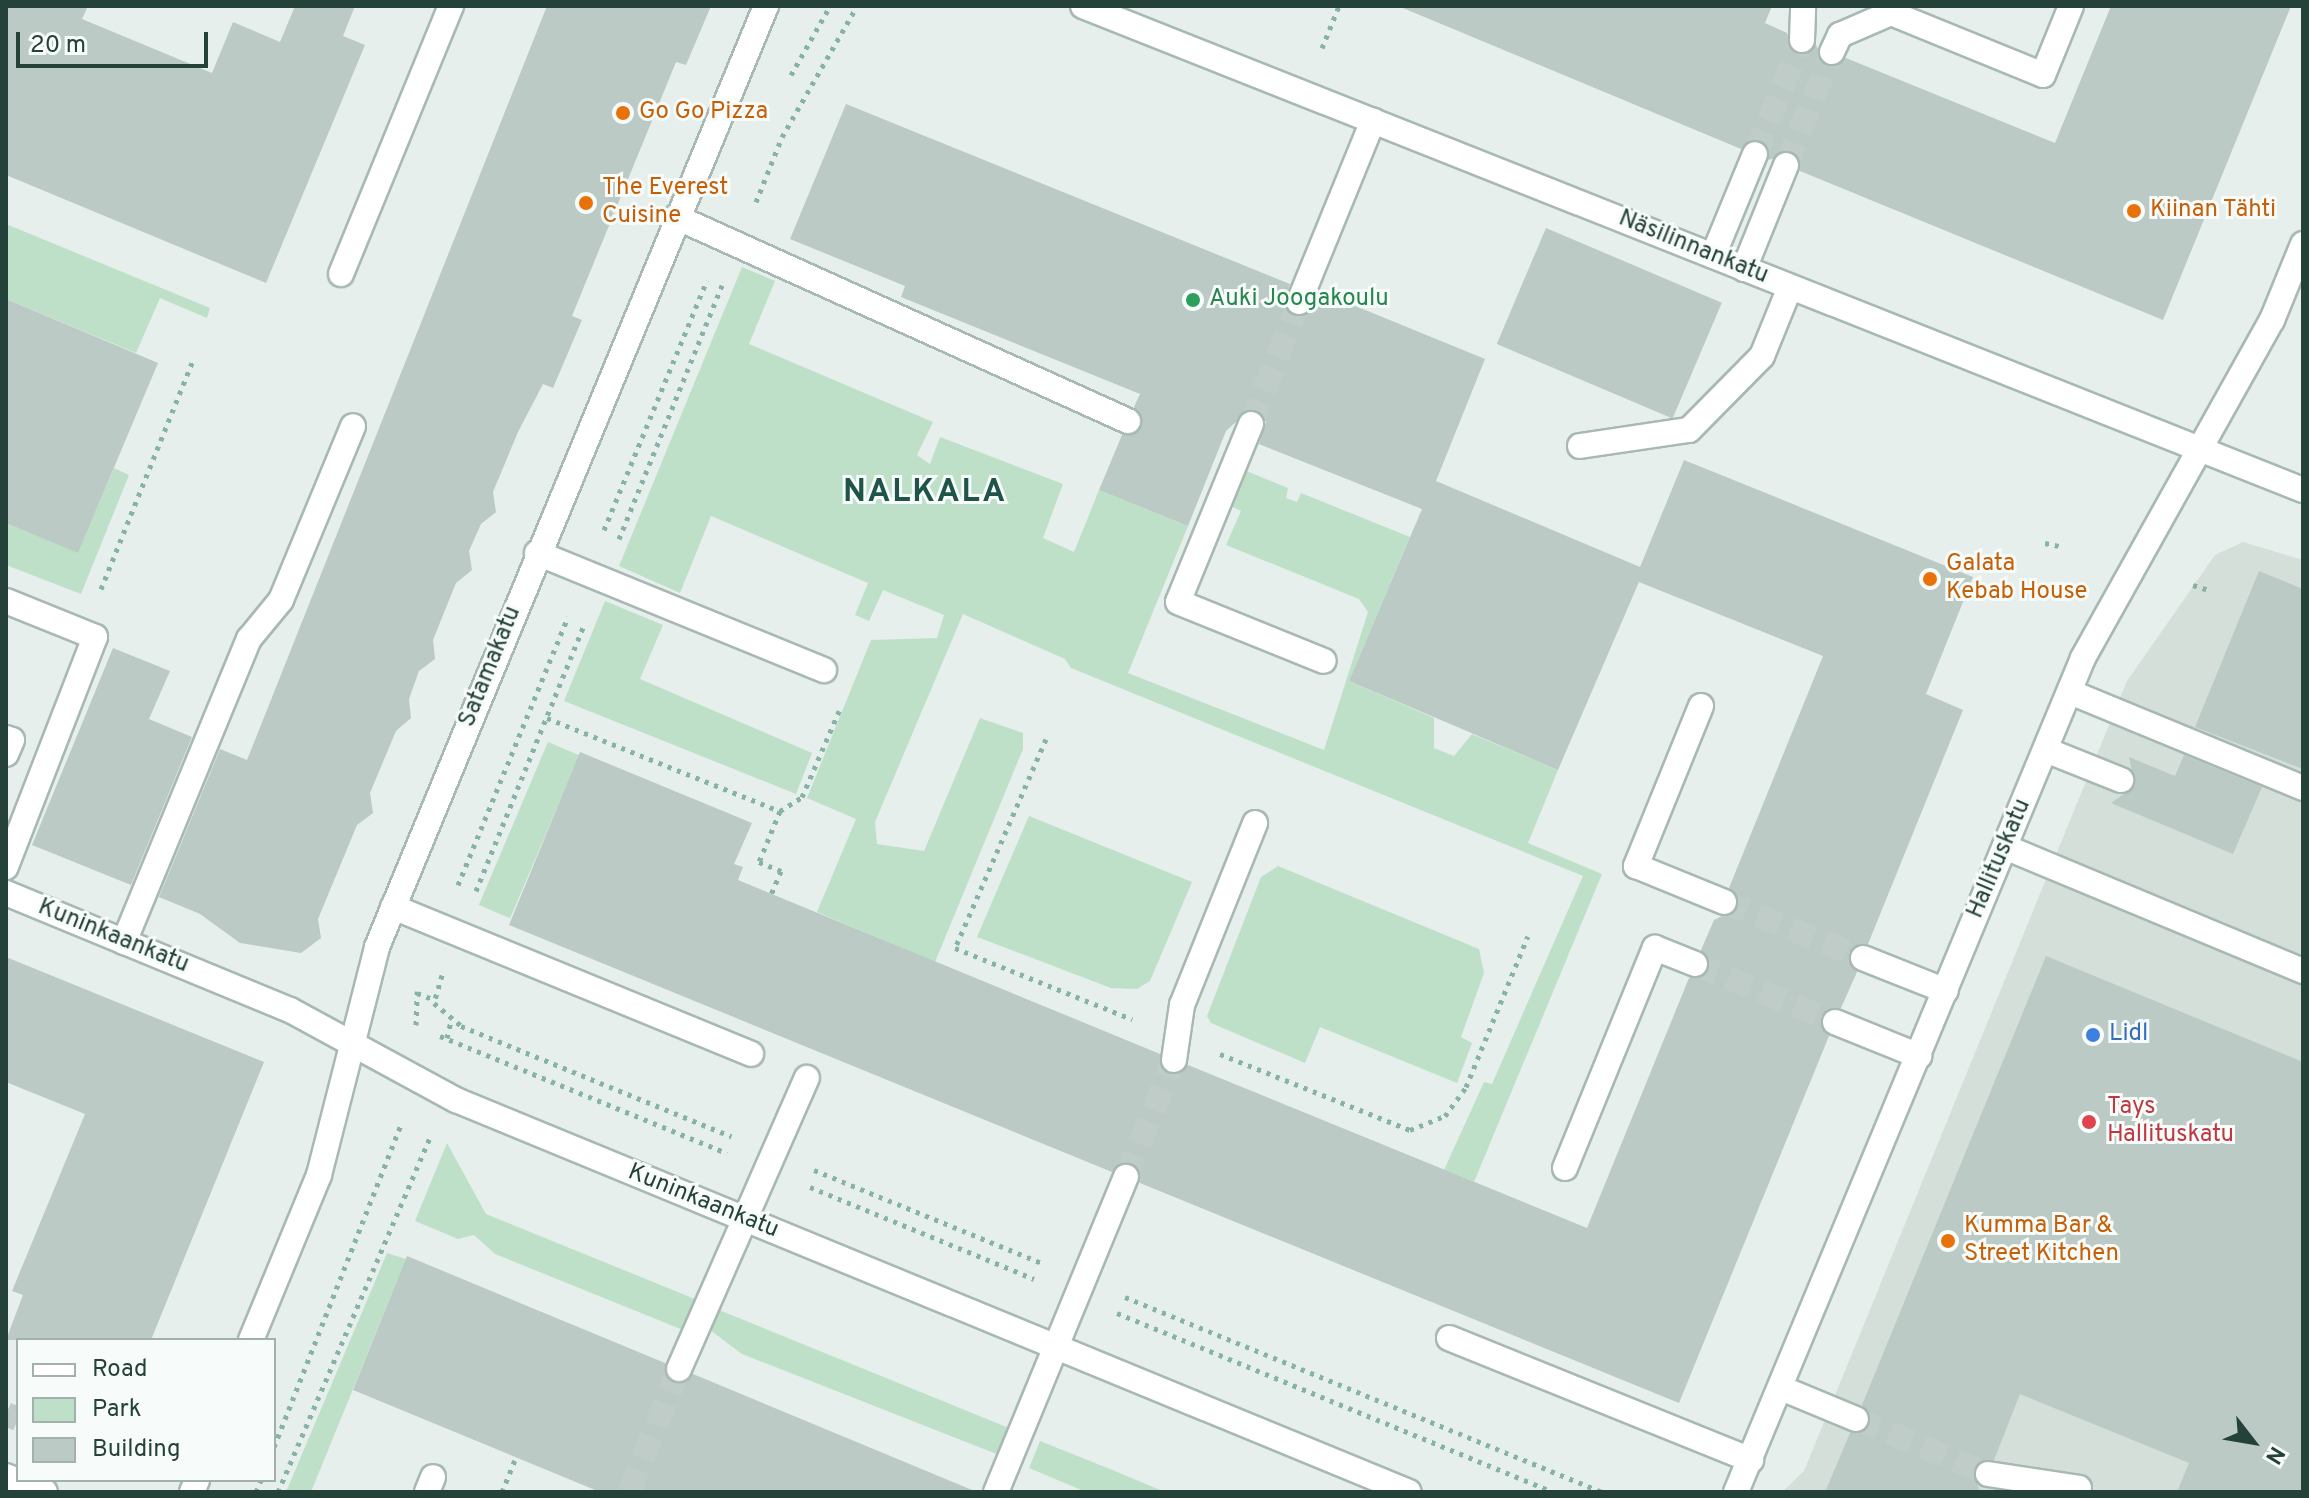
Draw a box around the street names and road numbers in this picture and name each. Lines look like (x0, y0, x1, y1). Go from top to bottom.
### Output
street label: Näsilinnankatu (1614, 205, 1772, 291)
street label: Satamakatu (454, 602, 528, 732)
street label: Hallituskatu (1962, 795, 2038, 923)
street label: Kuninkaankatu (33, 894, 193, 980)
street label: Kuninkaankatu (623, 1159, 783, 1245)

